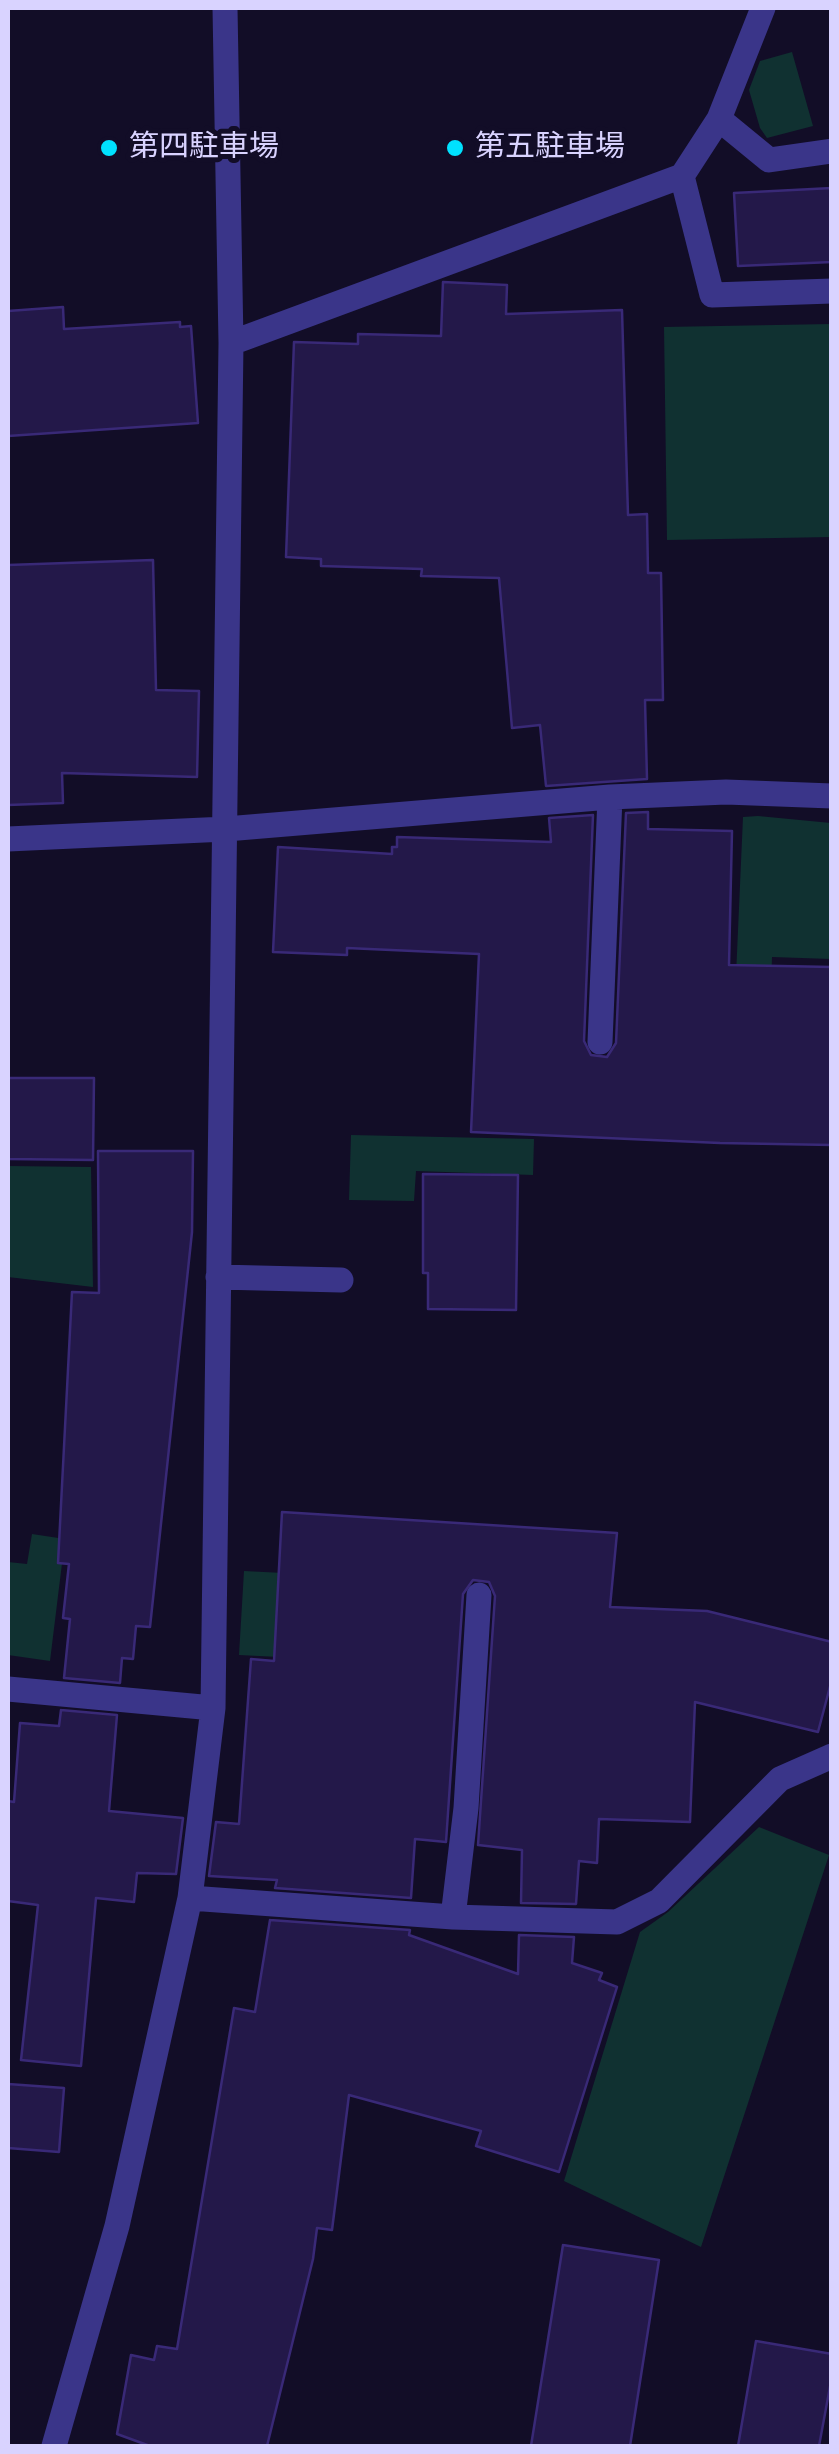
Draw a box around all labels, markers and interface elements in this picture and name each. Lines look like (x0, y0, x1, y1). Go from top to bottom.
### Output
place label: 第四駐車場 (129, 130, 279, 166)
place label: 第五駐車場 (475, 130, 625, 166)
marker: 第四駐車場 (98, 137, 120, 159)
marker: 第五駐車場 (444, 137, 466, 159)

